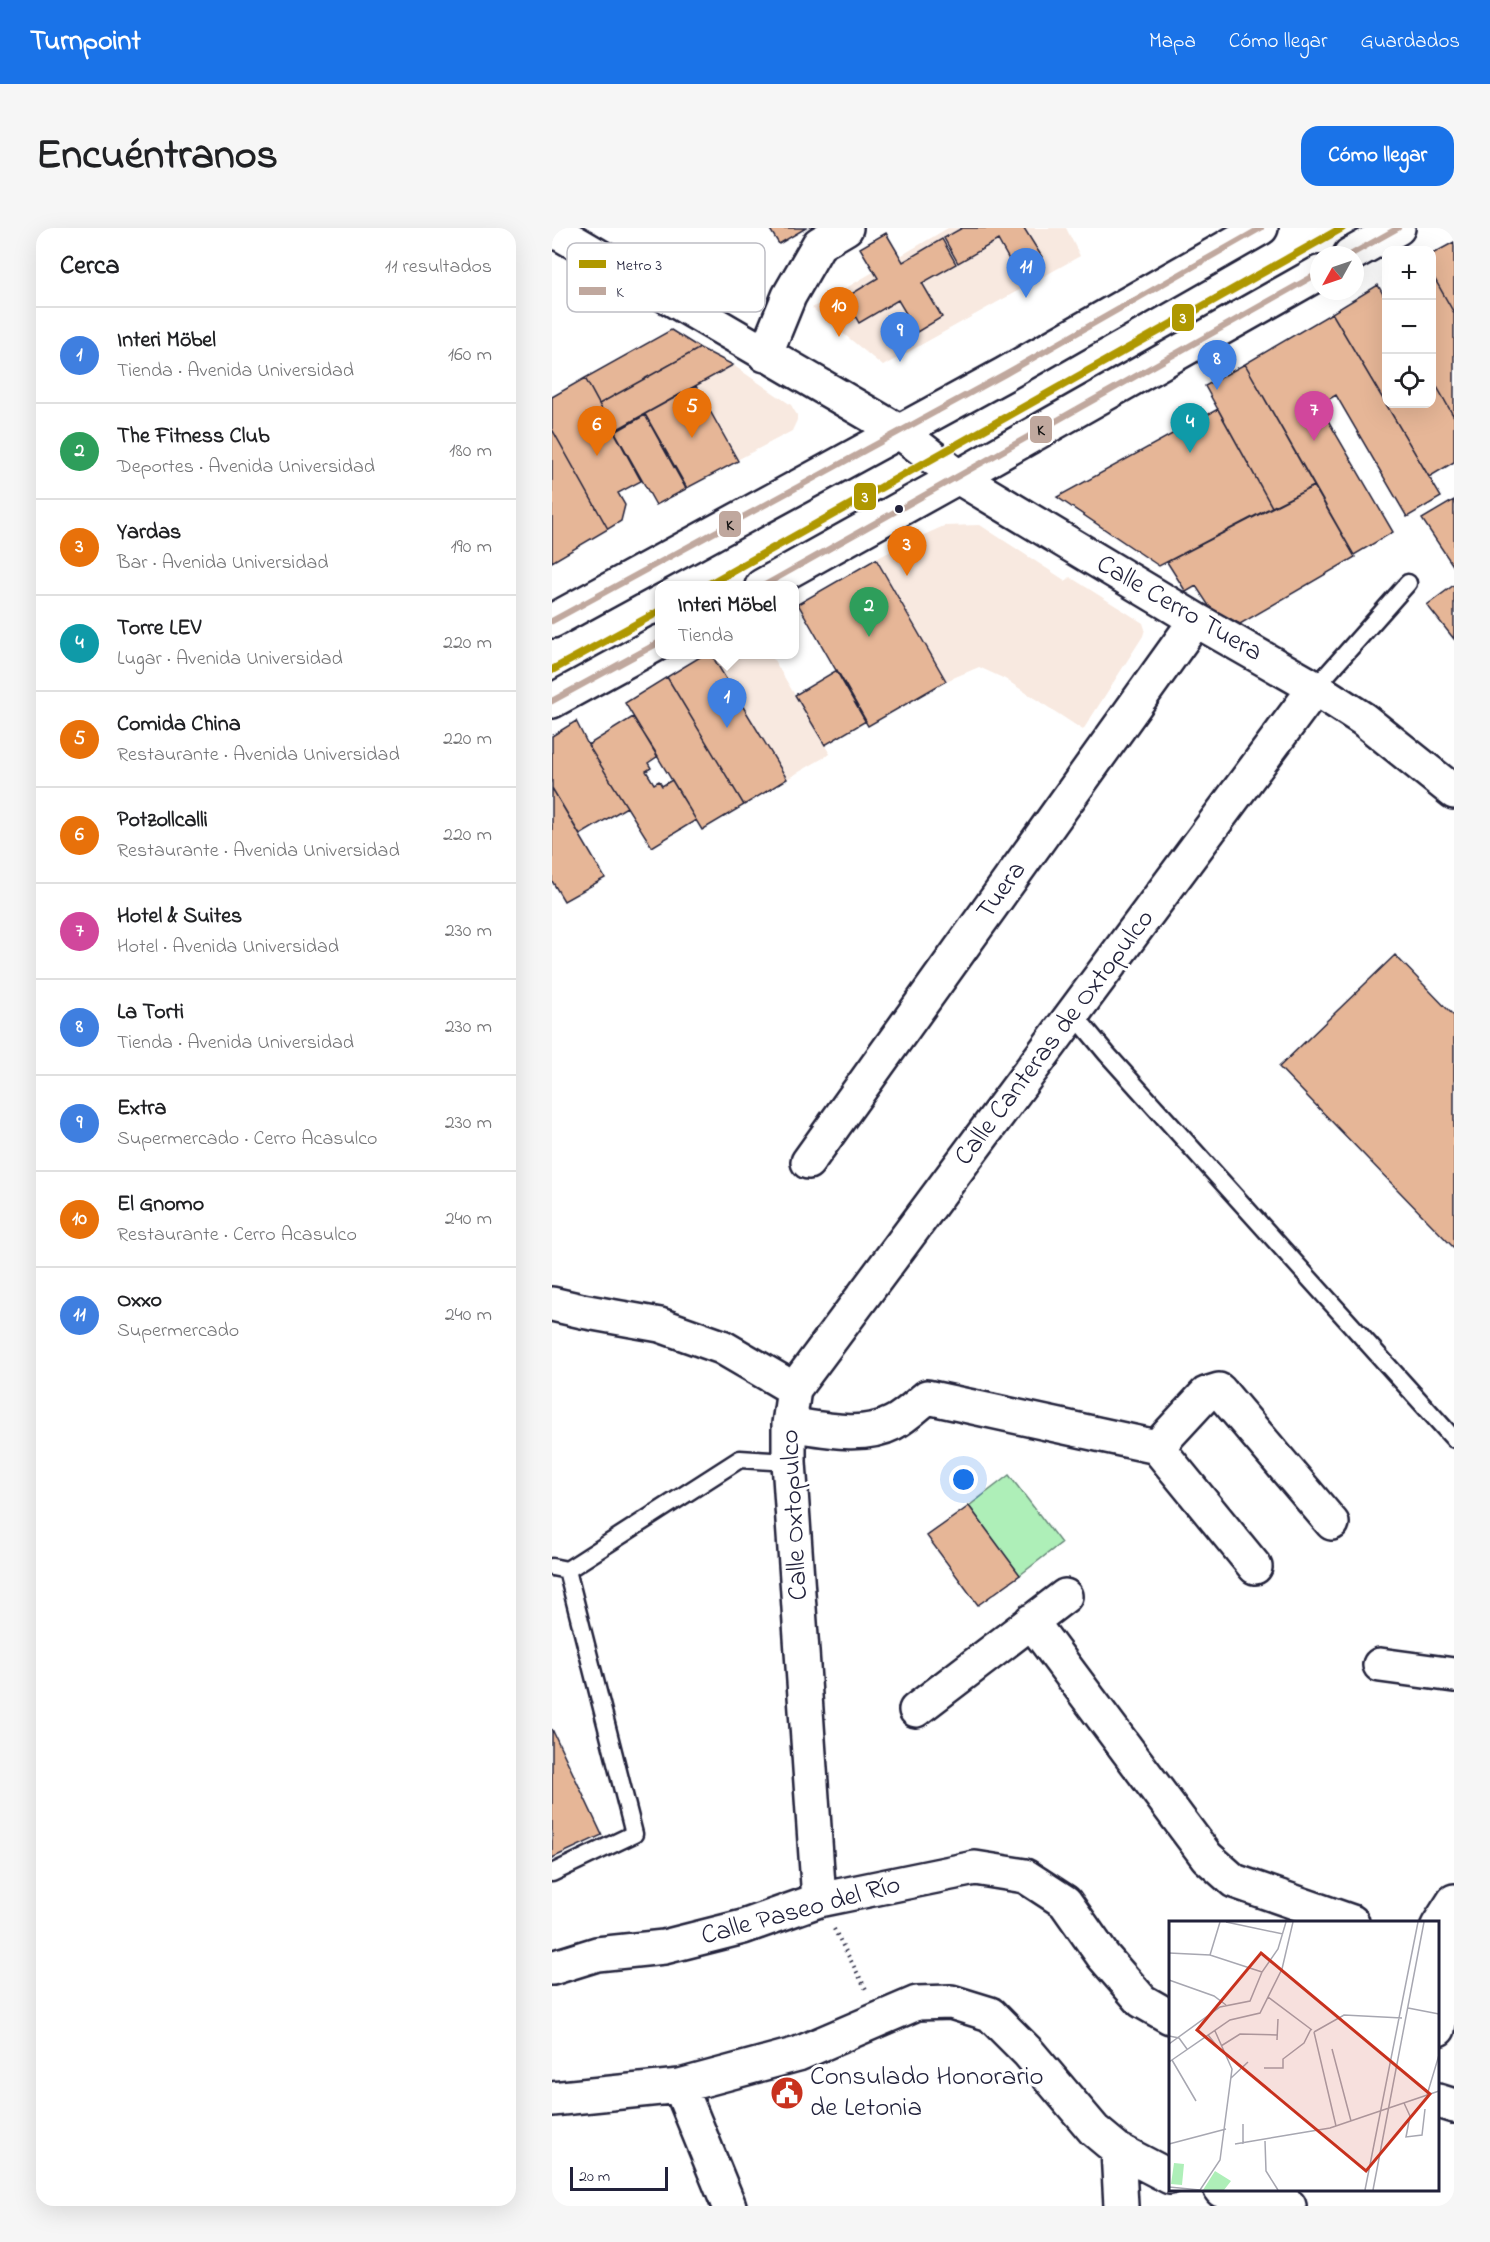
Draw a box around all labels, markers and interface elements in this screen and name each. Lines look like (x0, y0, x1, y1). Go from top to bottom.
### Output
text: Turnpoint (30, 22, 141, 63)
text: Mapa (1149, 27, 1196, 57)
text: Cómo llegar (1229, 27, 1327, 57)
text: Guardados (1360, 27, 1460, 57)
text: Encuéntranos (36, 126, 278, 187)
button: Cómo llegar (1301, 126, 1454, 186)
legend (567, 243, 765, 312)
north arrow (1310, 246, 1364, 300)
map controls (1382, 246, 1436, 408)
button: + (1382, 246, 1436, 300)
text: Cerca (60, 248, 120, 286)
pin: 11 (1006, 248, 1046, 298)
text: 11 resultados (385, 253, 492, 282)
text: Metro 3 (616, 254, 662, 278)
text: K (616, 281, 624, 305)
pin: 10 (820, 288, 858, 337)
button: − (1382, 300, 1436, 354)
line badge: 3 (1171, 303, 1195, 332)
text: 3 (1179, 307, 1187, 331)
pin: 9 (880, 312, 920, 362)
text: Interi Möbel (117, 325, 216, 357)
pin: 8 (1198, 340, 1236, 390)
text: 1 (76, 341, 83, 370)
text: 160 m (448, 341, 492, 370)
button: locate (1382, 354, 1436, 408)
text: Tienda · Avenida Universidad (117, 357, 354, 386)
pin: 5 (672, 388, 712, 438)
pin: 7 (1294, 392, 1334, 441)
pin: 4 (1170, 404, 1210, 453)
pin: 6 (578, 406, 616, 456)
line badge: K (1029, 415, 1053, 444)
text: K (1037, 419, 1046, 443)
text: The Fitness Club (117, 421, 270, 453)
text: 2 (75, 437, 84, 466)
text: 180 m (449, 437, 492, 466)
text: Deportes · Avenida Universidad (117, 453, 375, 482)
line badge: 3 (853, 482, 877, 511)
text: 3 (861, 486, 869, 510)
unlabelled marker (893, 503, 905, 515)
line badge: K (718, 510, 742, 538)
text: K (726, 514, 735, 538)
text: Yardas (117, 517, 181, 549)
pin: 3 (888, 526, 926, 576)
text: 3 (75, 533, 84, 562)
text: 190 m (450, 533, 492, 562)
street label: Calle Cerro Tuera (1089, 546, 1269, 672)
text: Bar · Avenida Universidad (117, 549, 328, 578)
popup (655, 581, 799, 659)
pin: 2 (850, 588, 888, 637)
text: Interi Möbel (678, 590, 776, 622)
text: Torre LEV (117, 613, 201, 645)
text: Tienda (678, 622, 733, 651)
text: 4 (75, 629, 84, 658)
text: 220 m (443, 629, 492, 658)
text: Lugar · Avenida Universidad (117, 645, 343, 674)
pin: 1 (708, 678, 747, 728)
text: Comida China (117, 709, 241, 741)
text: 5 (74, 725, 85, 754)
text: 220 m (443, 725, 492, 754)
text: Restaurante · Avenida Universidad (117, 741, 400, 770)
text: Potzollcalli (117, 805, 208, 837)
text: 6 (75, 821, 84, 850)
text: 220 m (443, 821, 492, 850)
text: Restaurante · Avenida Universidad (117, 837, 400, 866)
street label: Tuera (967, 854, 1037, 928)
text: Hotel & Suites (117, 901, 242, 933)
street label: Calle Canteras de Oxtopulco (945, 902, 1165, 1174)
text: 7 (75, 917, 84, 946)
text: 230 m (445, 917, 492, 946)
text: Hotel · Avenida Universidad (117, 933, 339, 962)
text: La Torti (117, 997, 184, 1029)
text: 8 (76, 1013, 83, 1042)
text: 230 m (445, 1013, 492, 1042)
text: Tienda · Avenida Universidad (117, 1029, 354, 1058)
text: Extra (117, 1093, 166, 1125)
text: 9 (76, 1109, 83, 1138)
text: 230 m (445, 1109, 492, 1138)
text: Supermercado · Cerro Acasulco (117, 1125, 377, 1154)
text: El Gnomo (117, 1189, 204, 1221)
text: 10 (72, 1205, 87, 1234)
text: 240 m (445, 1205, 492, 1234)
text: Restaurante · Cerro Acasulco (117, 1221, 357, 1250)
text: Oxxo (117, 1285, 162, 1317)
text: 11 (73, 1301, 86, 1330)
text: 240 m (445, 1301, 492, 1330)
text: Supermercado (117, 1317, 239, 1346)
street label: Calle Oxtopulco (771, 1429, 819, 1601)
your location (949, 1465, 978, 1494)
street label: Calle Paseo del Río (697, 1866, 905, 1956)
inset map (1169, 1921, 1439, 2191)
place label: Consulado Honorario de Letonia (810, 2058, 1044, 2128)
public building icon: Consulado Honorario de Letonia (769, 2075, 805, 2111)
scale bar (570, 2164, 668, 2192)
text: 20 m (579, 2165, 610, 2189)

